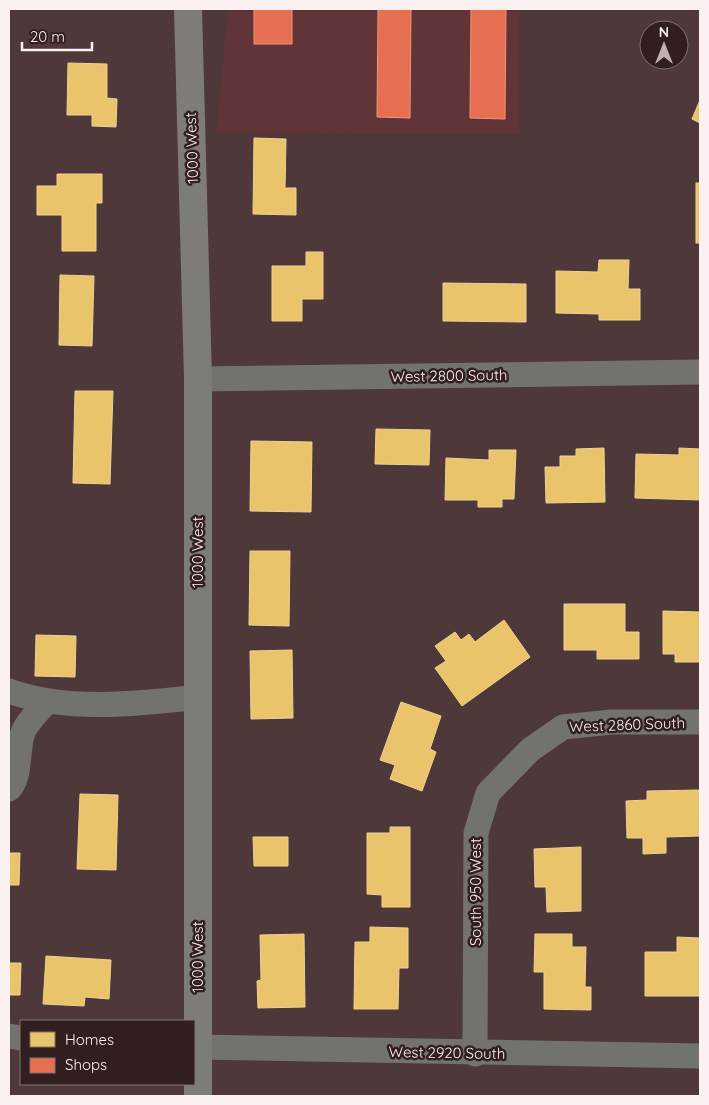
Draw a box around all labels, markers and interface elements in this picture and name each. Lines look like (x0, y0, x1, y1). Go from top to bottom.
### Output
scale bar (22, 20, 92, 52)
north arrow (639, 20, 689, 70)
text: N (659, 23, 669, 41)
text: 20 m (30, 27, 65, 46)
street label: 1000 West (181, 112, 202, 184)
street label: West 2800 South (390, 365, 508, 386)
street label: 1000 West (188, 516, 207, 588)
street label: West 2860 South (569, 713, 685, 736)
street label: South 950 West (466, 838, 485, 946)
street label: 1000 West (188, 921, 207, 993)
legend (20, 1020, 195, 1085)
text: Homes (65, 1030, 114, 1049)
street label: West 2920 South (389, 1042, 505, 1063)
text: Shops (65, 1055, 107, 1074)

